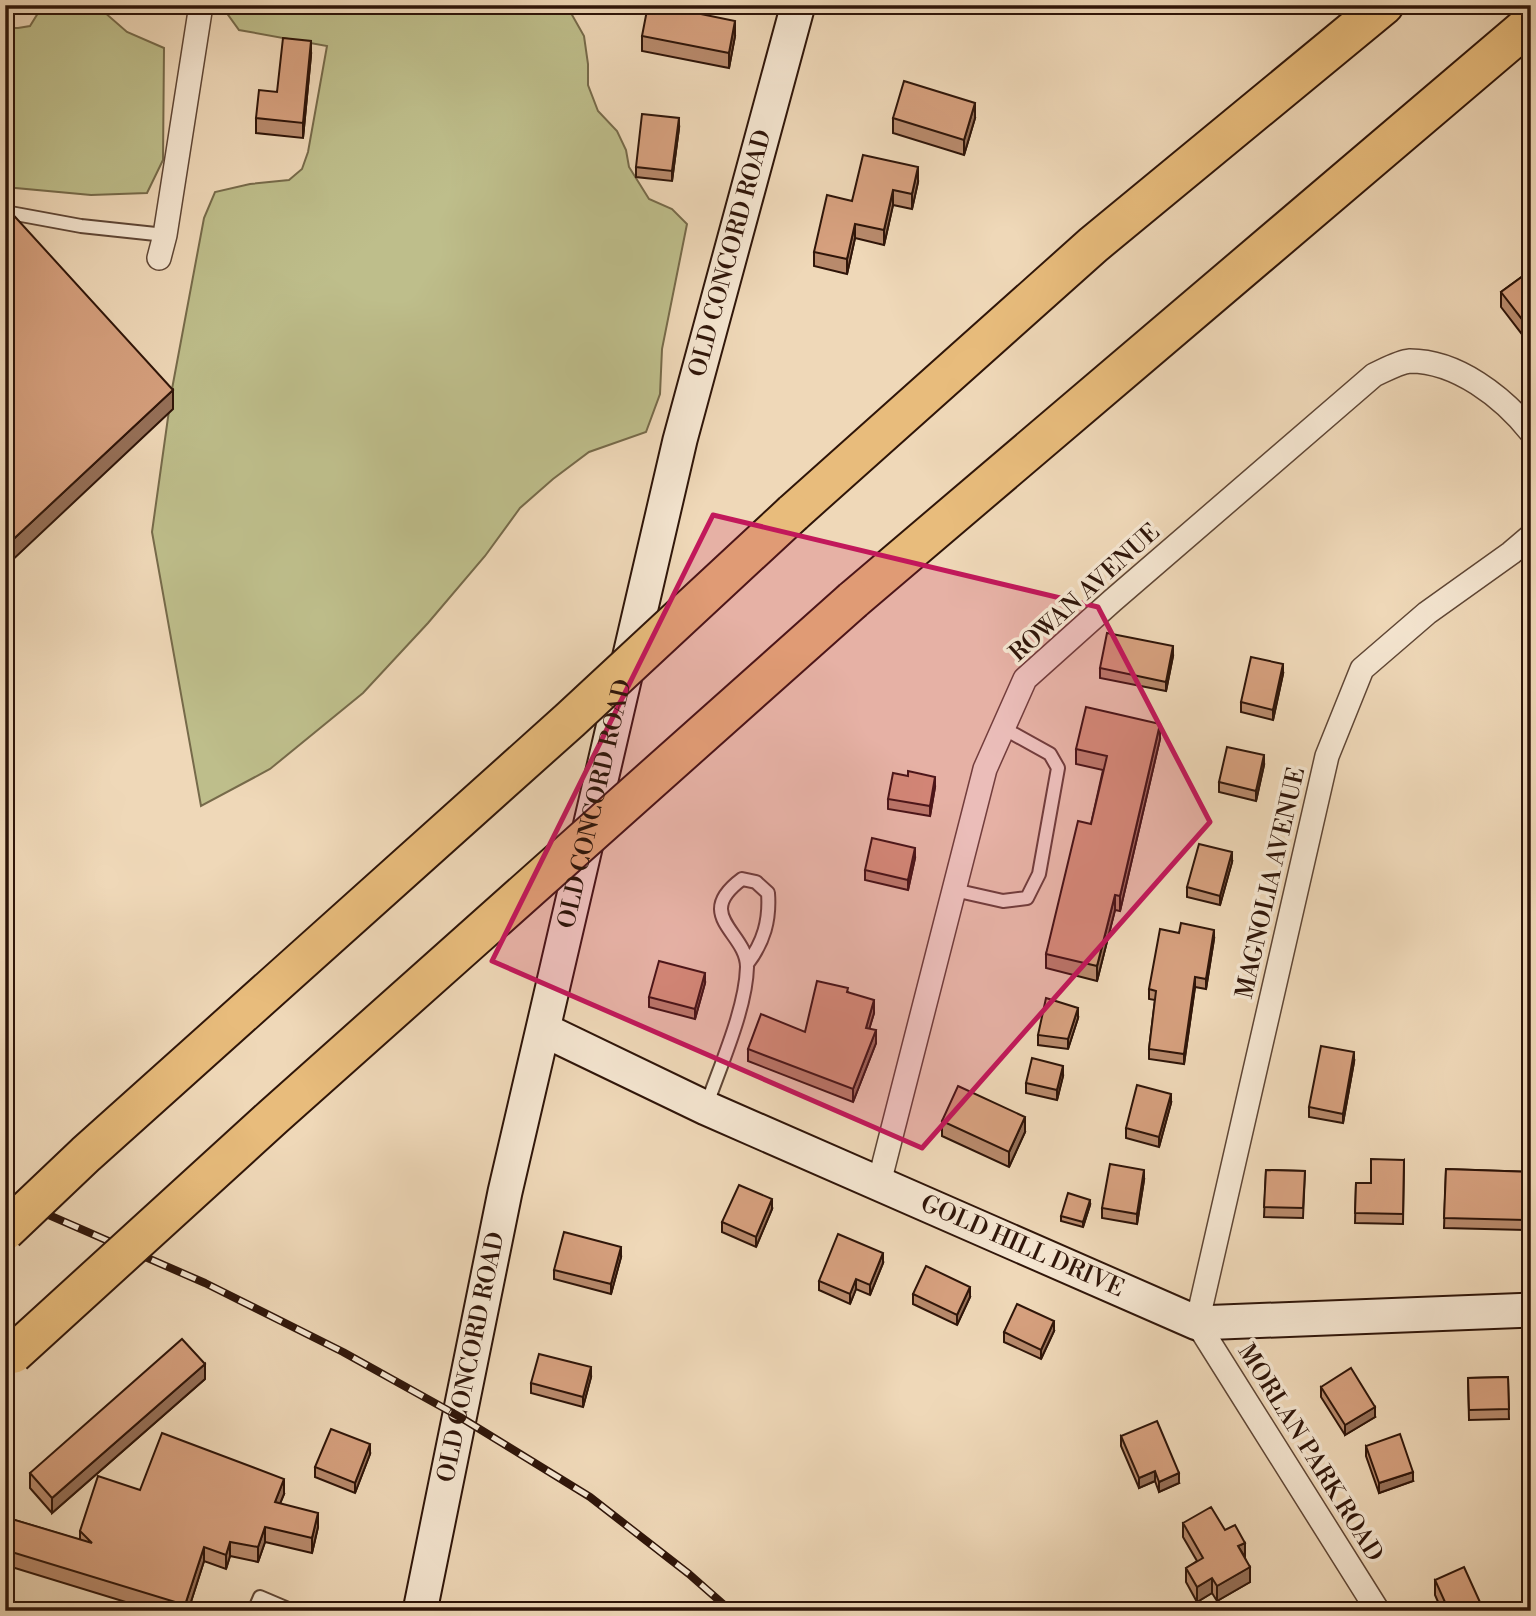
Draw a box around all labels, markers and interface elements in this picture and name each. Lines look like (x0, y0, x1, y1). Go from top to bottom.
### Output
street label: OLD CONCORD ROAD (683, 126, 778, 380)
street label: ROWAN AVENUE (1003, 517, 1167, 669)
street label: OLD CONCORD ROAD (552, 676, 639, 931)
street label: MAGNOLIA AVENUE (1230, 764, 1312, 1002)
street label: GOLD HILL DRIVE (916, 1189, 1129, 1304)
street label: OLD CONCORD ROAD (431, 1229, 512, 1485)
street label: MORLAN PARK ROAD (1231, 1338, 1389, 1568)

